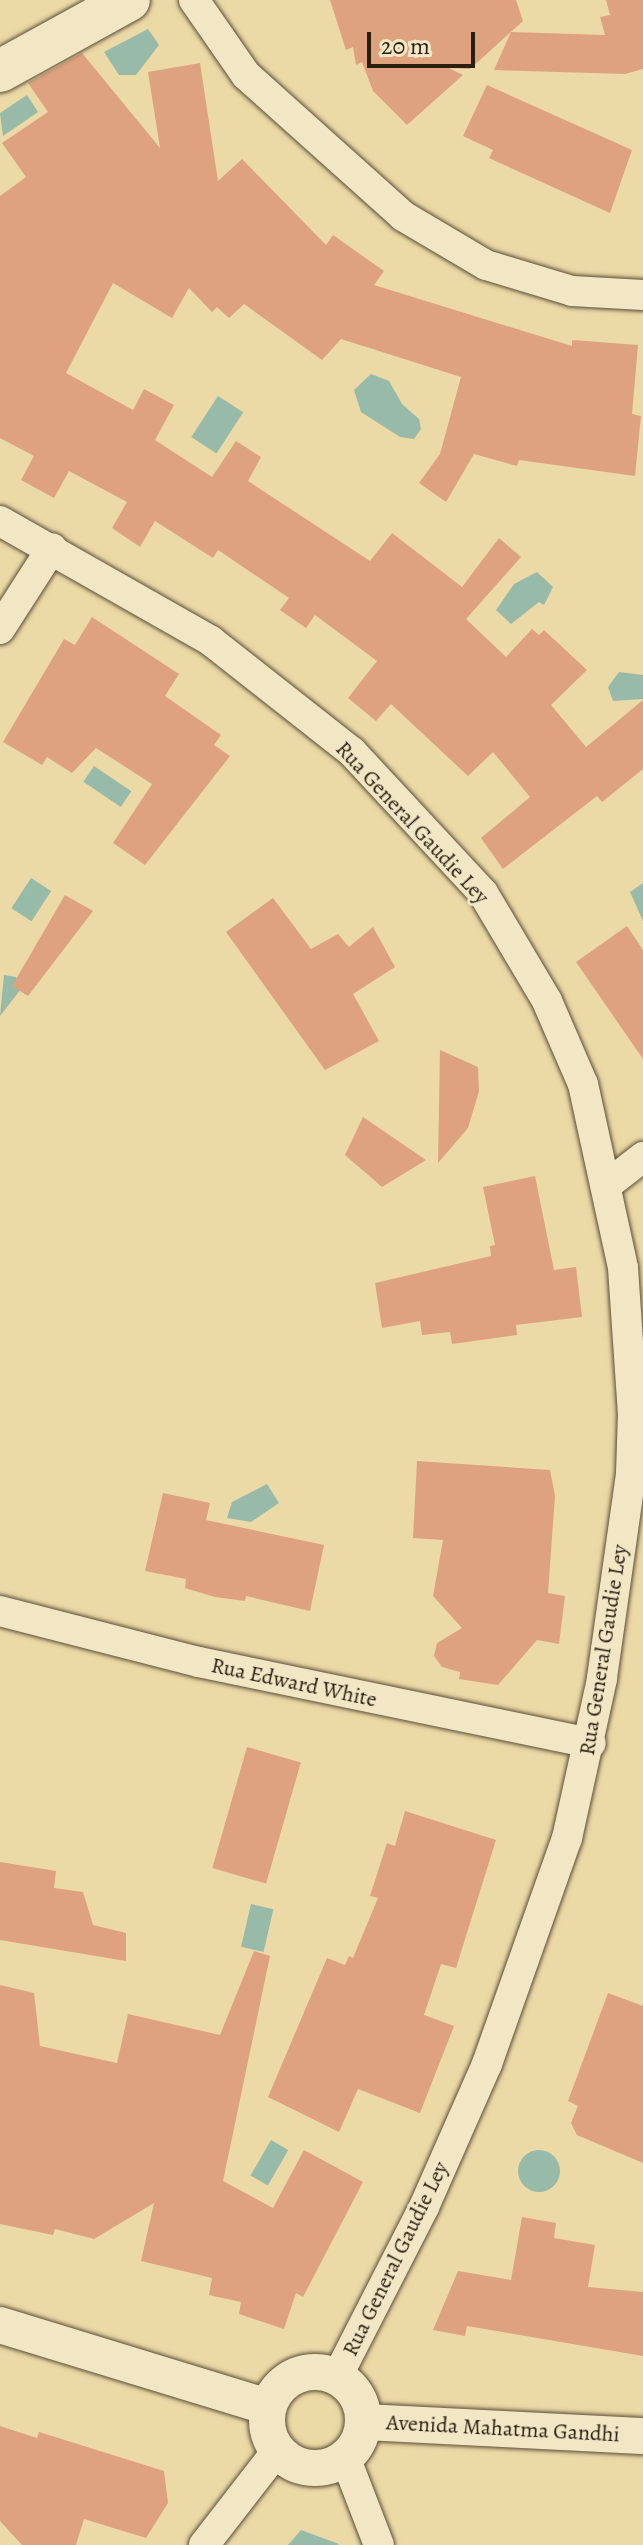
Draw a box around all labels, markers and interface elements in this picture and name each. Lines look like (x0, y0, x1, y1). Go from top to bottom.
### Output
scale bar (371, 16, 479, 66)
text: 20 m (381, 30, 430, 62)
street label: Rua General Gaudie Ley (330, 736, 494, 910)
street label: Rua General Gaudie Ley (574, 1543, 634, 1757)
street label: Rua Edward White (209, 1653, 379, 1713)
street label: Rua General Gaudie Ley (337, 2157, 455, 2361)
street label: Avenida Mahatma Gandhi (386, 2410, 620, 2448)

